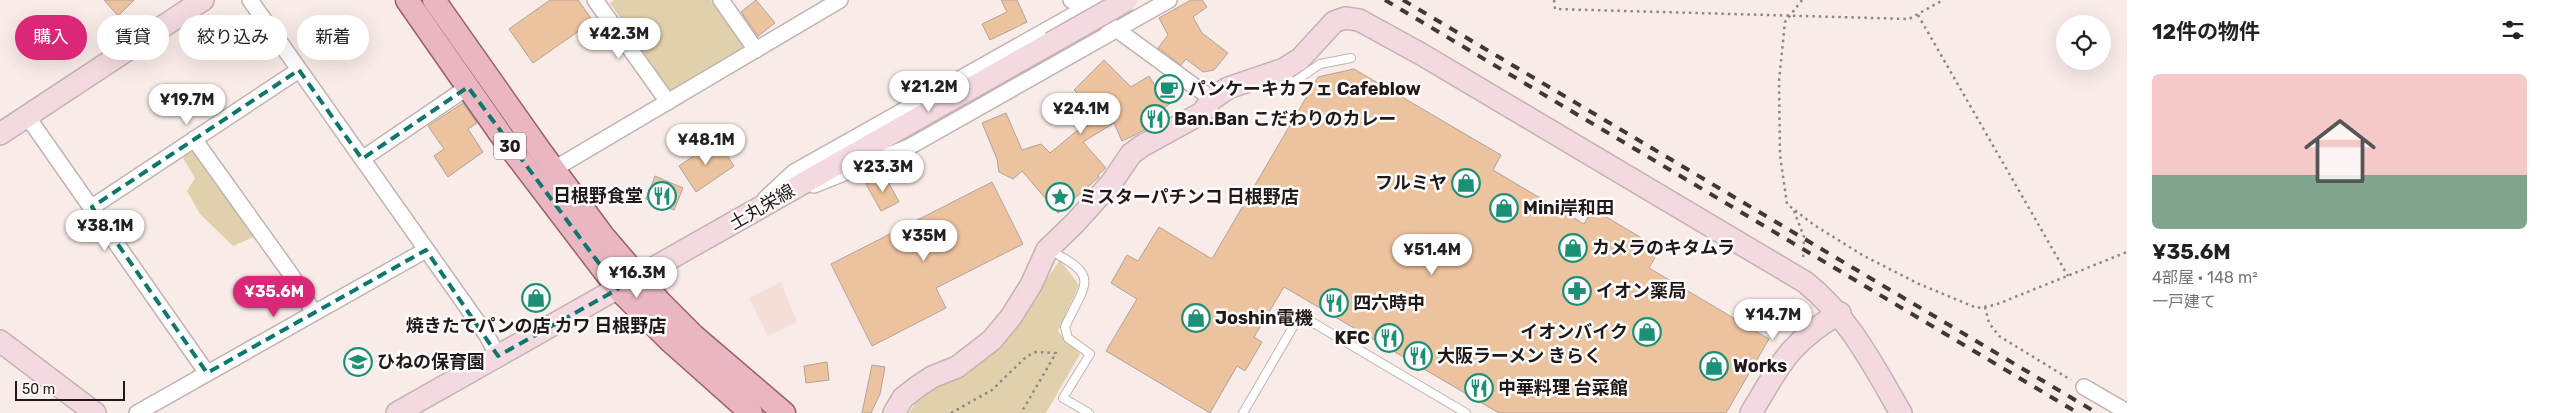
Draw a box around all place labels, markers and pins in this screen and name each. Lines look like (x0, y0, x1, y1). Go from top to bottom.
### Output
pin: ¥42.3M (578, 18, 660, 60)
pin: ¥21.2M (888, 70, 970, 113)
cafe icon: パンケーキカフェ Cafeblow (1154, 74, 1184, 104)
place label: パンケーキカフェ Cafeblow (1188, 78, 1421, 100)
pin: ¥19.7M (146, 84, 228, 126)
pin: ¥24.1M (1040, 92, 1122, 135)
restaurant icon: Ban.Ban こだわりのカレー (1140, 104, 1170, 134)
place label: Ban.Ban こだわりのカレー (1174, 108, 1397, 130)
pin: ¥48.1M (665, 124, 747, 166)
pin: ¥23.3M (842, 150, 924, 193)
shop icon: フルミヤ (1451, 168, 1481, 198)
place label: フルミヤ (1375, 172, 1447, 194)
restaurant icon: 日根野食堂 (647, 181, 677, 211)
place icon: ミスターパチンコ 日根野店 (1045, 182, 1075, 212)
place label: 日根野食堂 (553, 185, 643, 207)
place label: ミスターパチンコ 日根野店 (1079, 186, 1299, 208)
shop icon: Mini岸和田 (1489, 193, 1519, 223)
place label: Mini岸和田 (1523, 197, 1614, 219)
pin: ¥38.1M (64, 210, 146, 252)
pin: ¥35M (894, 220, 954, 262)
shop icon: カメラのキタムラ (1558, 233, 1588, 263)
pin: ¥51.4M (1391, 234, 1473, 276)
place label: カメラのキタムラ (1592, 237, 1735, 259)
pin: ¥16.3M (596, 256, 678, 299)
pin: ¥35.6M (233, 276, 315, 318)
pharmacy icon: イオン薬局 (1562, 276, 1592, 306)
place label: イオン薬局 (1596, 280, 1686, 302)
shop icon: 焼きたてパンの店 カワ 日根野店 (521, 283, 551, 313)
restaurant icon: 四六時中 (1319, 288, 1349, 318)
place label: 四六時中 (1353, 292, 1425, 314)
pin: ¥14.7M (1732, 298, 1814, 341)
shop icon: Joshin電機 (1181, 303, 1211, 333)
place label: Joshin電機 (1215, 307, 1313, 329)
place label: 焼きたてパンの店 カワ 日根野店 (406, 315, 666, 337)
shop icon: イオンバイク (1632, 317, 1662, 347)
place label: イオンバイク (1520, 321, 1628, 343)
restaurant icon: KFC (1374, 323, 1404, 353)
place label: KFC (1334, 327, 1370, 349)
restaurant icon: 大阪ラーメン きらく (1403, 341, 1433, 371)
place label: 大阪ラーメン きらく (1437, 345, 1602, 367)
school or university icon: ひねの保育園 (343, 347, 373, 377)
place label: ひねの保育園 (377, 351, 485, 373)
shop icon: Works (1699, 351, 1729, 381)
place label: Works (1733, 355, 1787, 377)
restaurant icon: 中華料理 台菜館 (1464, 373, 1494, 403)
place label: 中華料理 台菜館 (1498, 377, 1628, 399)

